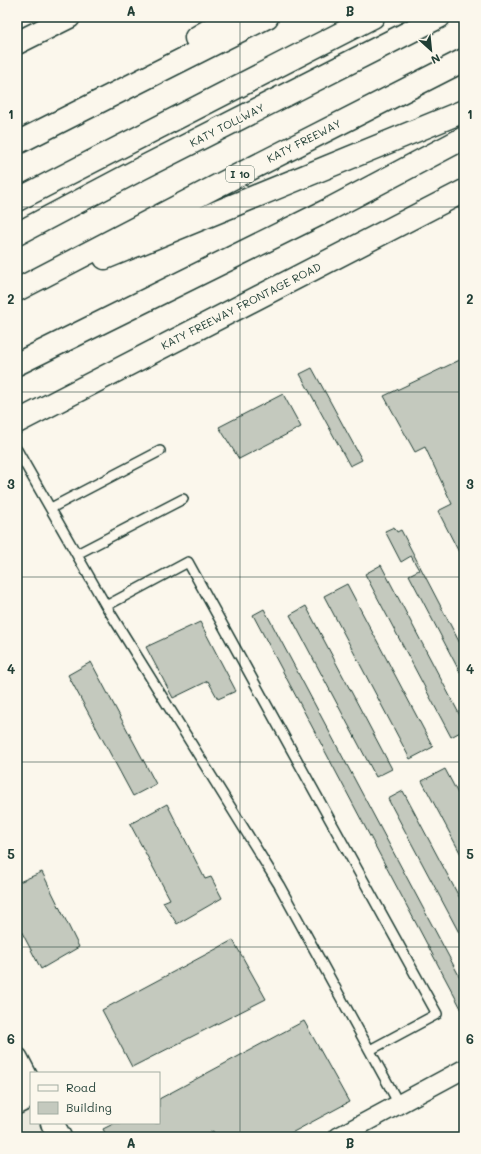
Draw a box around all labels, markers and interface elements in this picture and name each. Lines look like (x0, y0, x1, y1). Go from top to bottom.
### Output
text: A (126, 2, 136, 19)
text: B (346, 2, 355, 19)
north arrow (411, 30, 451, 70)
text: N (429, 51, 443, 68)
street label: KATY TOLLWAY (187, 99, 267, 150)
text: 1 (8, 105, 14, 122)
text: 1 (467, 105, 473, 122)
street label: KATY FREEWAY (264, 115, 343, 166)
road number: I 10 (226, 166, 254, 182)
street label: KATY FREEWAY FRONTAGE ROAD (158, 259, 323, 353)
text: 2 (7, 290, 15, 307)
text: 2 (466, 290, 474, 307)
text: 3 (7, 475, 15, 492)
text: 3 (466, 475, 474, 492)
text: 4 (7, 660, 15, 677)
text: 4 (466, 660, 474, 677)
text: 5 (7, 845, 15, 862)
text: 5 (466, 845, 474, 862)
text: 6 (7, 1030, 15, 1047)
text: 6 (466, 1030, 474, 1047)
legend (30, 1072, 160, 1124)
text: Road (66, 1079, 96, 1095)
text: Building (66, 1099, 112, 1115)
text: A (126, 1134, 136, 1151)
text: B (346, 1134, 355, 1151)

